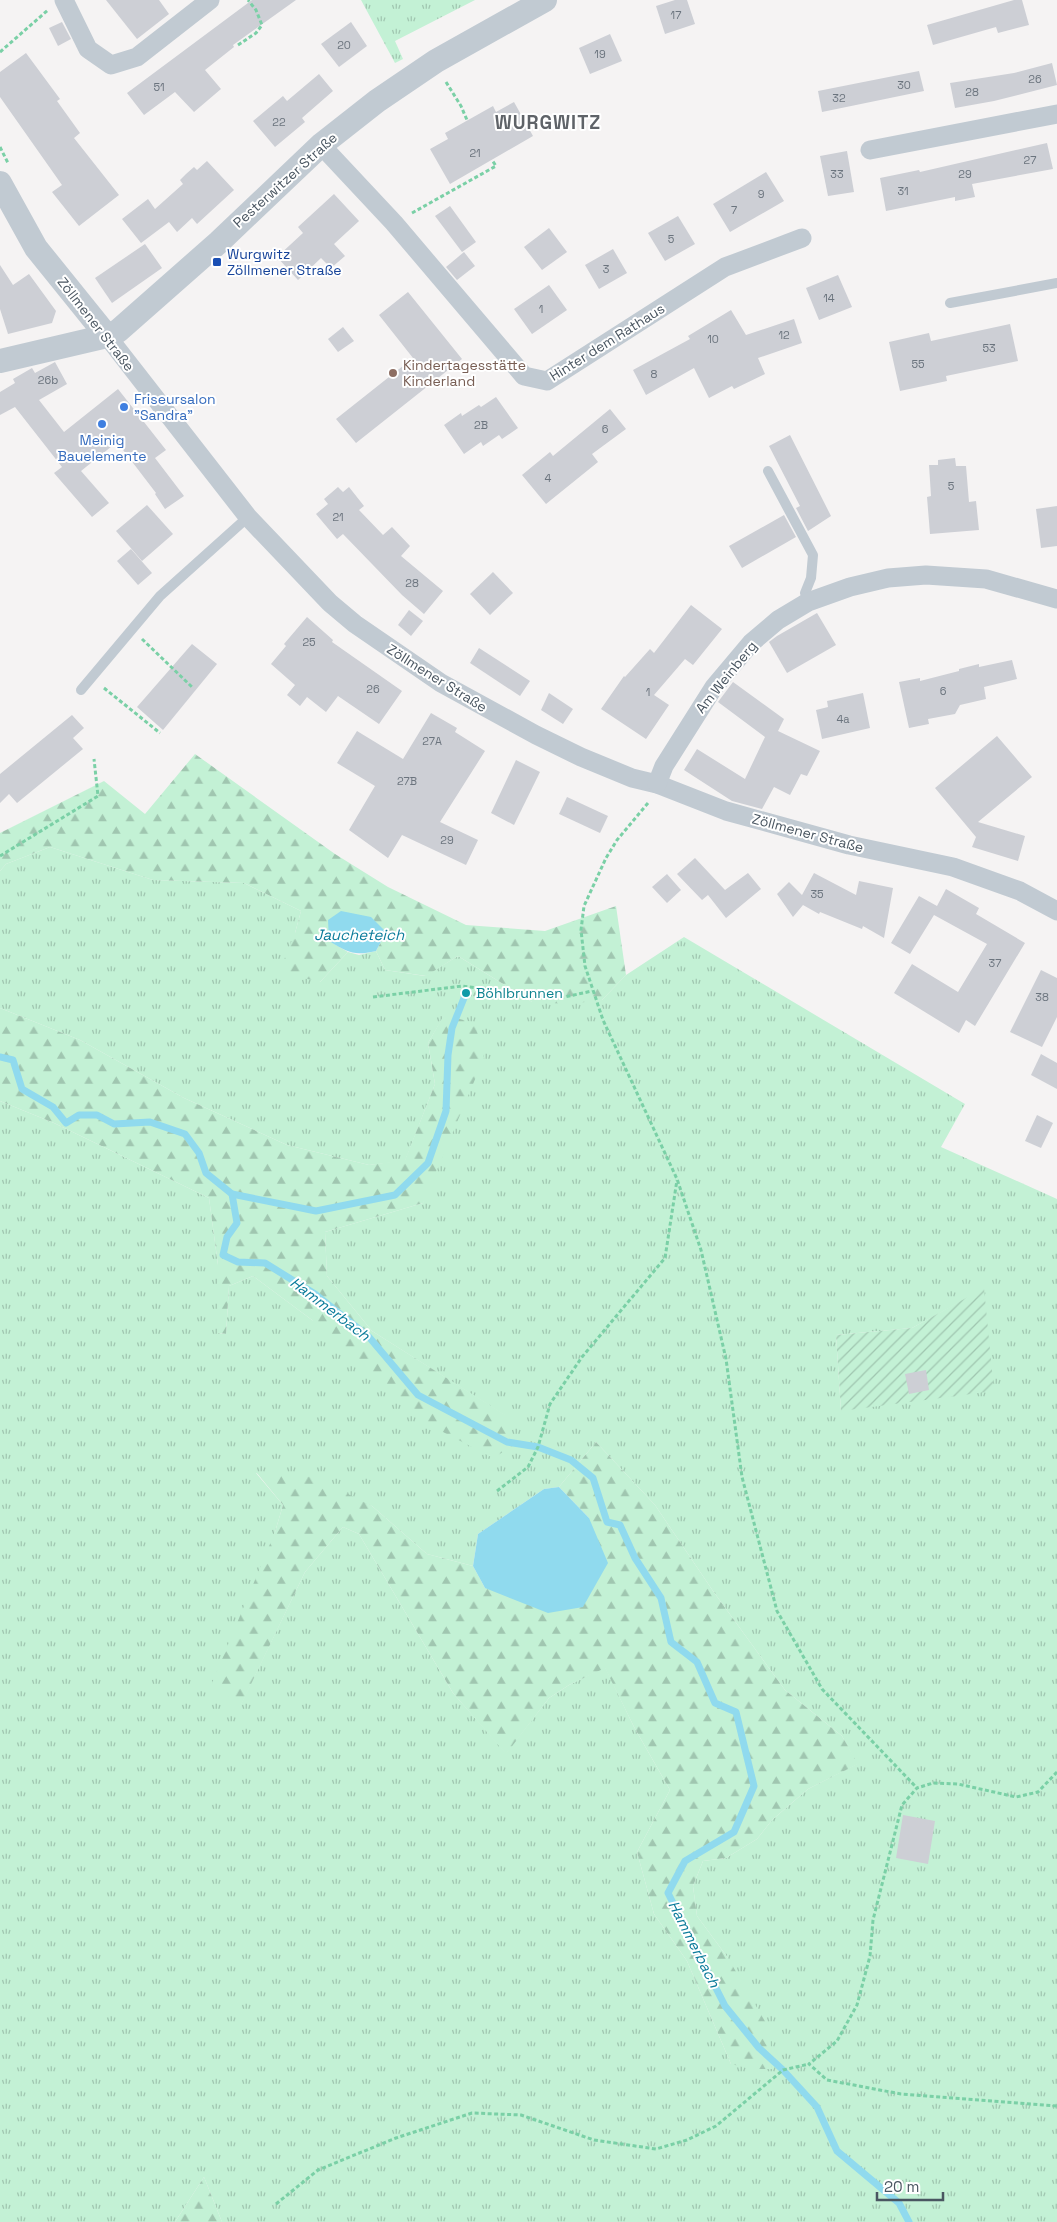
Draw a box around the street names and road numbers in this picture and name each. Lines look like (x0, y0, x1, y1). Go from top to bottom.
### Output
street label: Pesterwitzer Straße (229, 129, 341, 231)
street label: Zöllmener Straße (54, 273, 138, 375)
street label: Hinter dem Rathaus (546, 299, 668, 385)
street label: Am Weinberg (691, 637, 761, 717)
street label: Zöllmener Straße (384, 640, 490, 716)
street label: Zöllmener Straße (750, 809, 866, 857)

